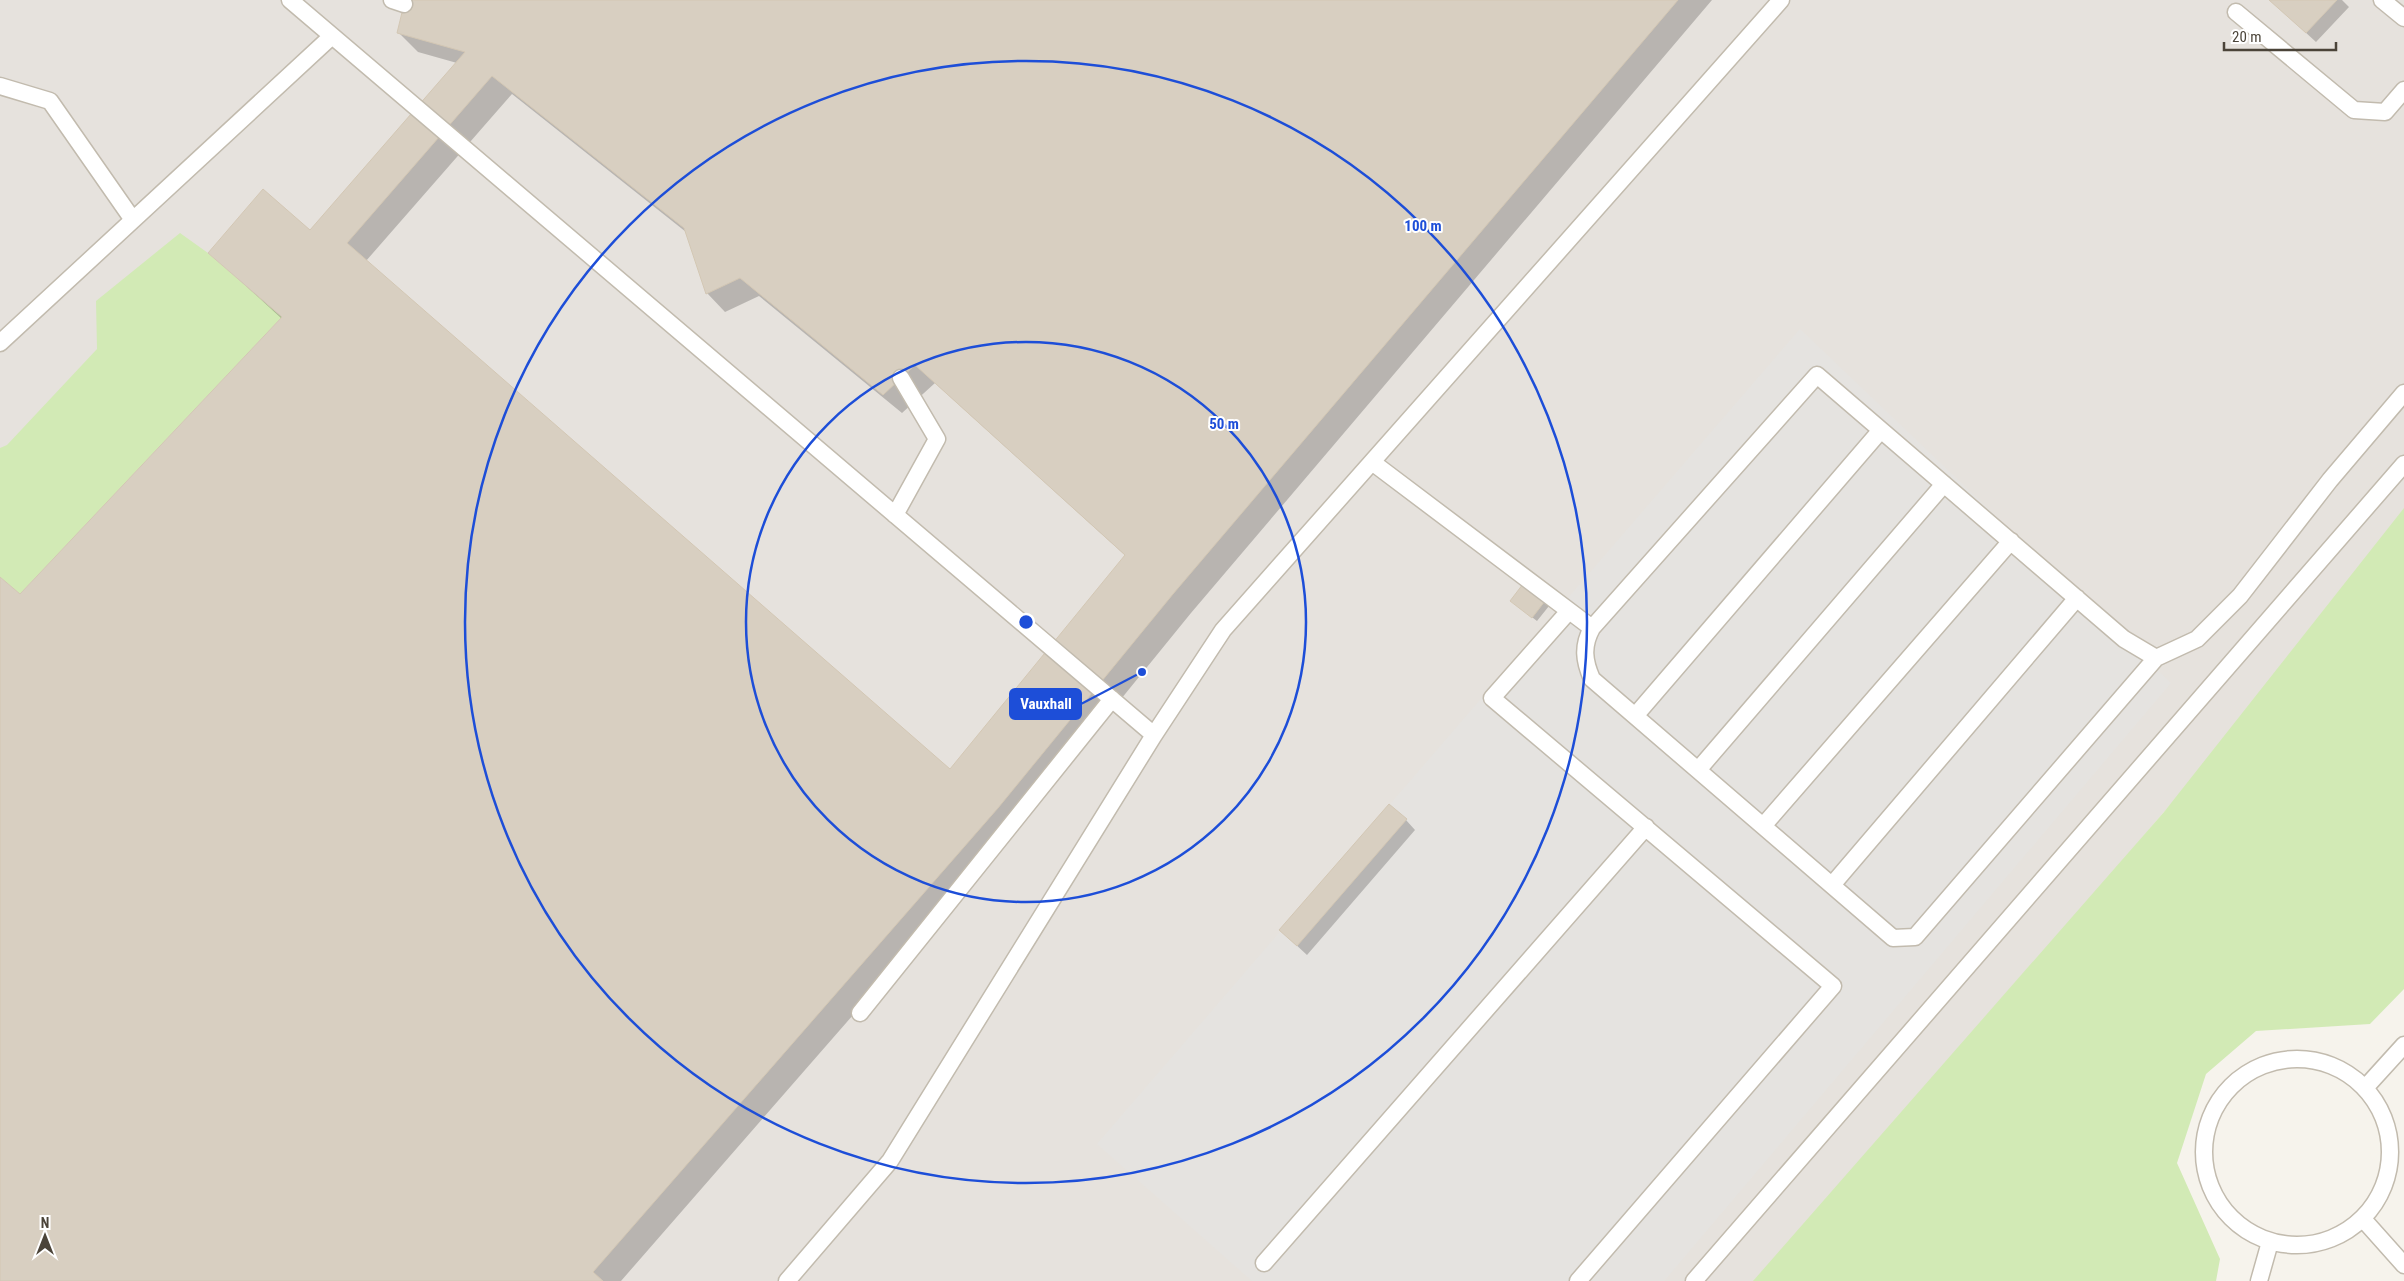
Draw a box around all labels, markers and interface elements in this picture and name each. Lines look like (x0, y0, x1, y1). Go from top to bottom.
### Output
scale bar (2224, 20, 2336, 52)
text: 20 m (2232, 28, 2262, 46)
text: 100 m (1404, 217, 1442, 235)
text: 50 m (1209, 415, 1239, 433)
centre of rings (1017, 613, 1035, 631)
callout: Vauxhall (1010, 689, 1081, 719)
text: Vauxhall (1020, 695, 1072, 713)
north arrow (20, 1211, 70, 1261)
text: N (41, 1215, 49, 1231)

